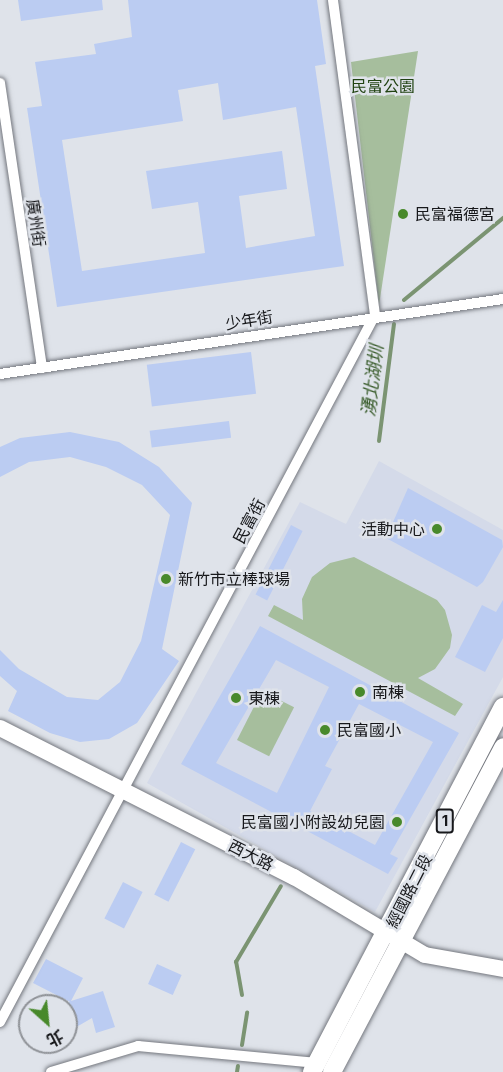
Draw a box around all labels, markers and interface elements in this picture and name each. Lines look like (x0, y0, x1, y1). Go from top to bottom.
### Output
park label: 民富公園 (351, 76, 415, 96)
street label: 廣州街 (23, 198, 49, 248)
place label: 民富福德宮 (415, 204, 495, 224)
marker: 民富福德宮 (396, 207, 410, 221)
street label: 少年街 (224, 307, 274, 333)
water label: 湧北湖圳 (358, 344, 388, 418)
street label: 民富街 (229, 495, 269, 547)
place label: 活動中心 (361, 519, 425, 539)
marker: 活動中心 (430, 522, 444, 536)
place label: 新竹市立棒球場 (178, 569, 290, 589)
marker: 新竹市立棒球場 (159, 572, 173, 586)
place label: 南棟 (372, 682, 404, 702)
marker: 南棟 (353, 685, 367, 699)
place label: 東棟 (248, 688, 280, 708)
marker: 東棟 (229, 691, 243, 705)
place label: 民富國小 (337, 720, 401, 740)
marker: 民富國小 (318, 723, 332, 737)
road number: 1 (434, 809, 456, 833)
place label: 民富國小附設幼兒園 (241, 812, 385, 832)
marker: 民富國小附設幼兒園 (390, 815, 404, 829)
street label: 西大路 (225, 836, 277, 874)
street label: 經國路二段 (382, 851, 436, 931)
north arrow (18, 994, 78, 1054)
text: 北 (44, 1026, 67, 1051)

